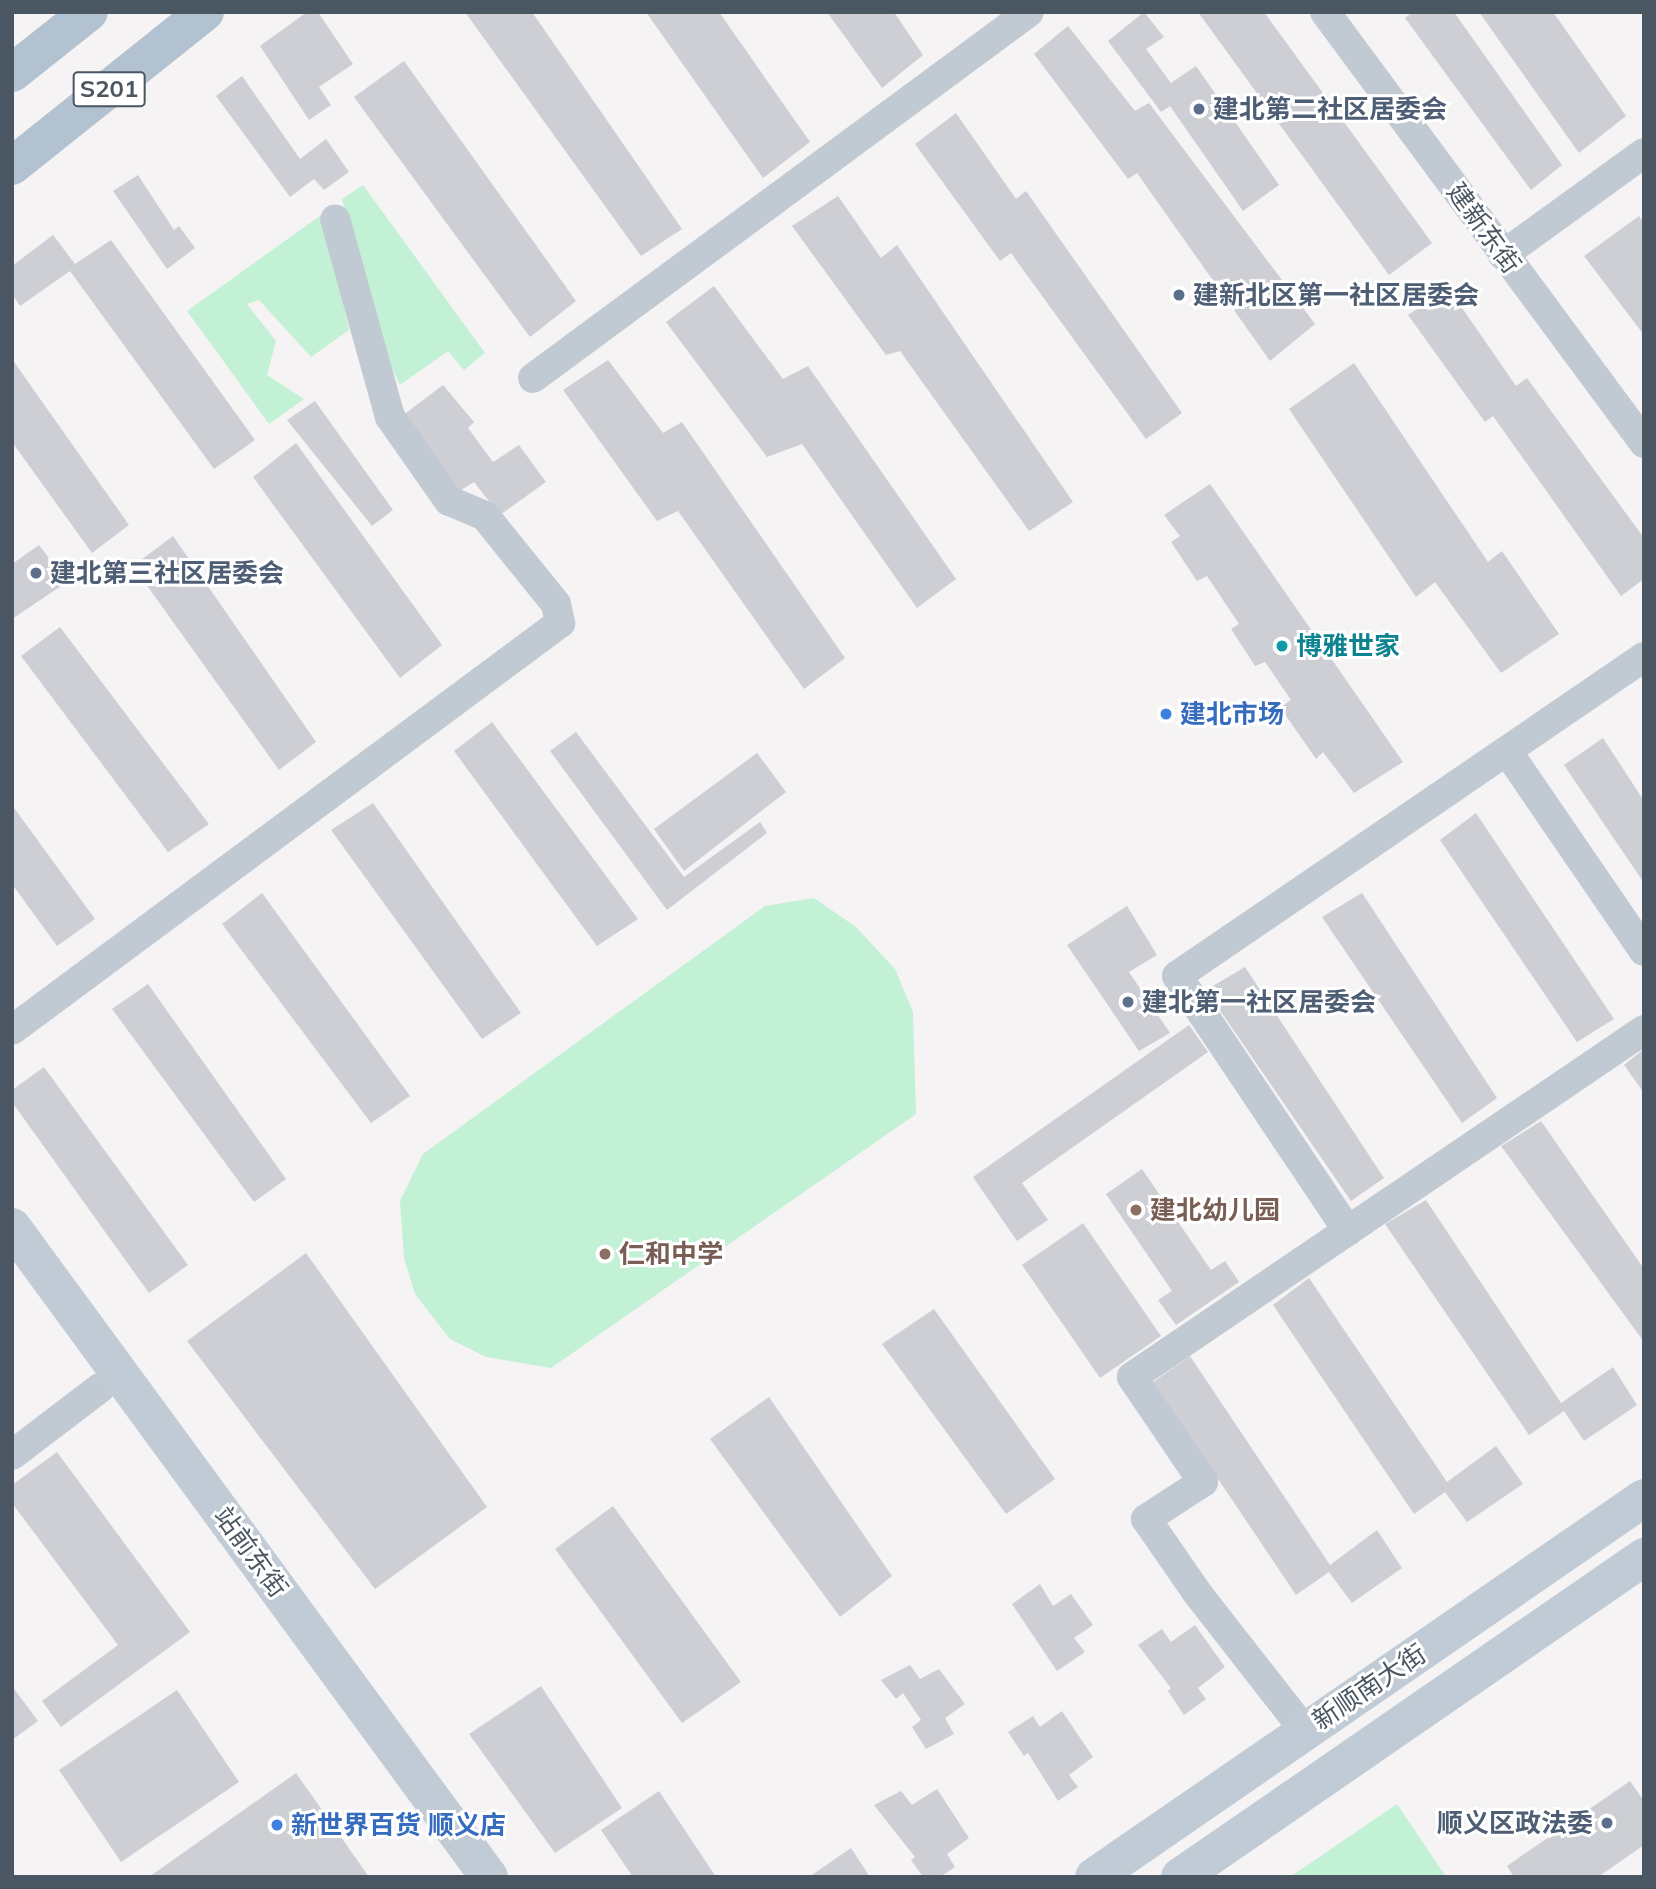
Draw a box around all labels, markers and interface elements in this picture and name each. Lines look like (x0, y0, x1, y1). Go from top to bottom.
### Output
road number: S201 (72, 68, 146, 110)
place label: 建北第二社区居委会 (1213, 93, 1447, 125)
marker: 建北第二社区居委会 (1191, 101, 1207, 117)
street label: 建新东街 (1441, 177, 1527, 279)
place label: 建新北区第一社区居委会 (1193, 279, 1479, 311)
marker: 建新北区第一社区居委会 (1171, 287, 1187, 303)
place label: 建北第三社区居委会 (50, 557, 284, 589)
marker: 建北第三社区居委会 (28, 565, 44, 581)
place label: 博雅世家 (1296, 630, 1400, 662)
marker: 博雅世家 (1274, 638, 1290, 654)
place label: 建北市场 (1180, 698, 1284, 730)
marker: 建北市场 (1158, 706, 1174, 722)
place label: 建北第一社区居委会 (1142, 986, 1376, 1018)
marker: 建北第一社区居委会 (1120, 994, 1136, 1010)
place label: 建北幼儿园 (1150, 1194, 1280, 1226)
marker: 建北幼儿园 (1128, 1202, 1144, 1218)
place label: 仁和中学 (619, 1238, 723, 1270)
marker: 仁和中学 (597, 1246, 613, 1262)
street label: 站前东街 (208, 1501, 294, 1603)
street label: 新顺南大街 (1306, 1638, 1432, 1736)
place label: 顺义区政法委 (1437, 1807, 1593, 1839)
place label: 新世界百货 顺义店 (291, 1809, 506, 1841)
marker: 顺义区政法委 (1599, 1815, 1615, 1831)
marker: 新世界百货 顺义店 (269, 1817, 285, 1833)

